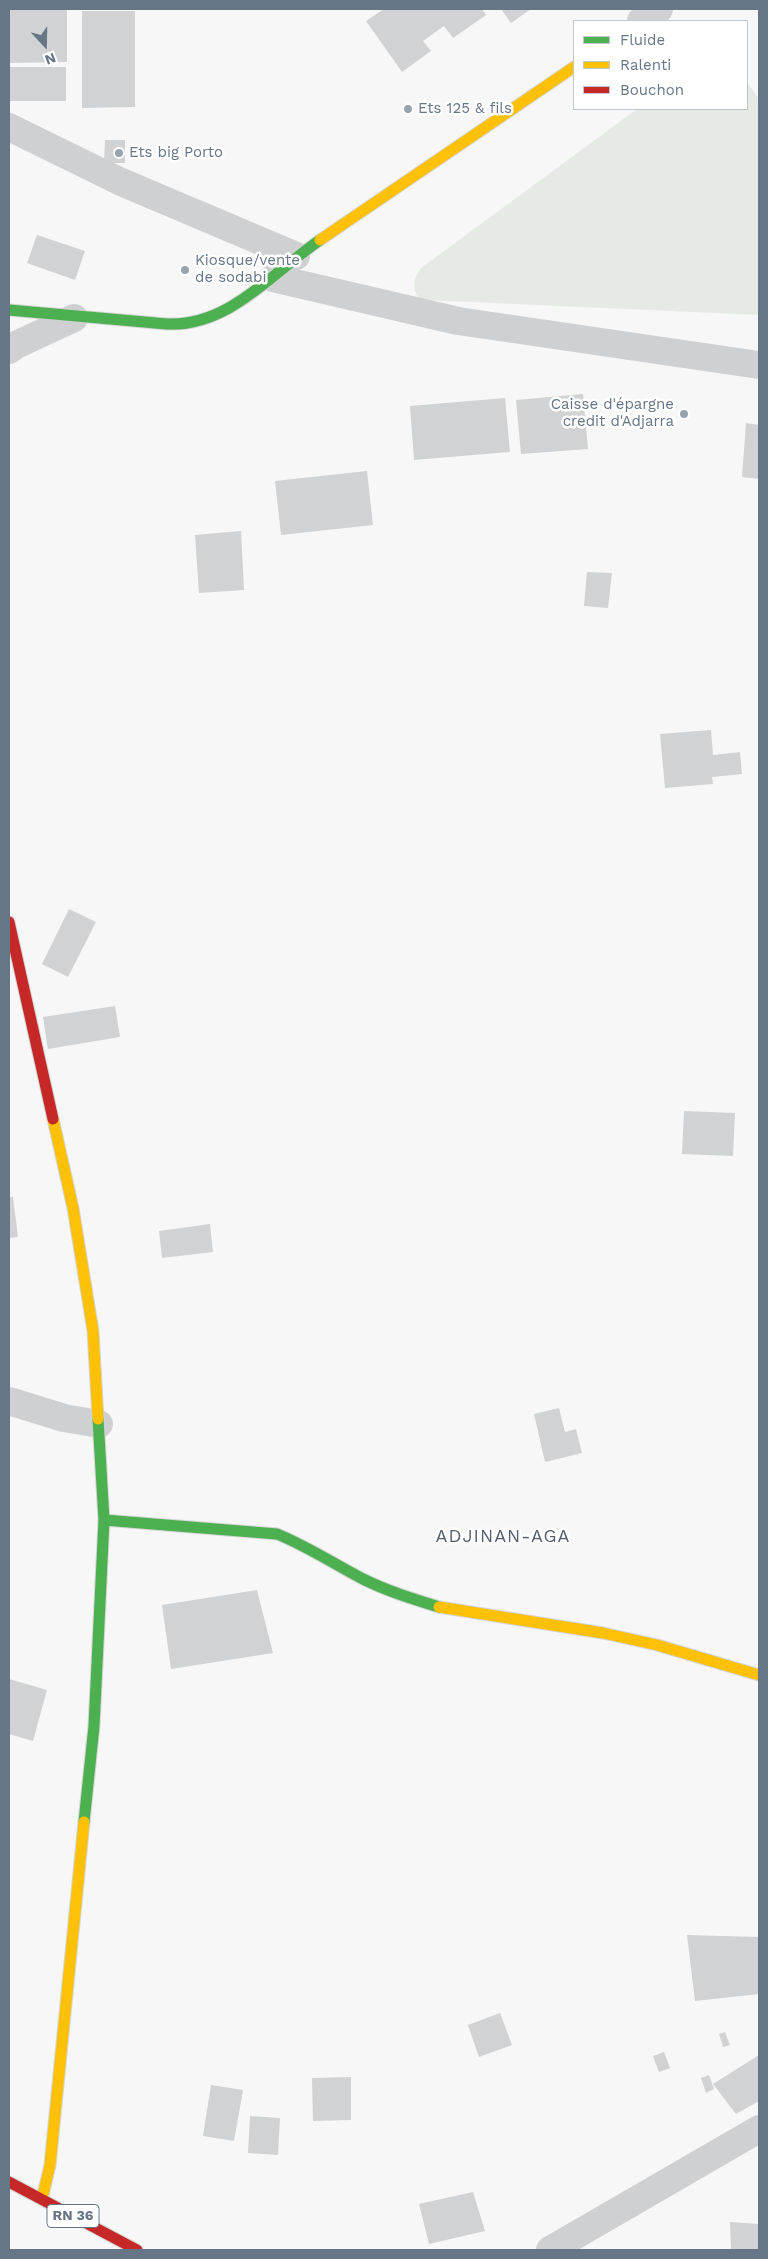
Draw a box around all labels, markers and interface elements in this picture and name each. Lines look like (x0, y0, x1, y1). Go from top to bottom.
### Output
north arrow (20, 20, 70, 70)
legend (573, 20, 748, 110)
text: Fluide (620, 31, 665, 49)
text: N (43, 50, 58, 68)
text: Ralenti (620, 56, 671, 74)
text: Bouchon (620, 81, 684, 99)
place label: Ets 125 & fils (418, 100, 512, 118)
marker: Ets 125 & fils (402, 103, 414, 115)
place label: Ets big Porto (129, 144, 223, 162)
marker: Ets big Porto (113, 147, 125, 159)
place label: Kiosque/vente de sodabi (195, 252, 300, 287)
marker: Kiosque/vente de sodabi (179, 264, 191, 276)
place label: Caisse d'épargne credit d'Adjarra (551, 396, 674, 431)
marker: Caisse d'épargne credit d'Adjarra (678, 408, 690, 420)
district label: ADJINAN-AGA (434, 1526, 572, 1548)
road number: RN 36 (47, 2204, 99, 2228)

